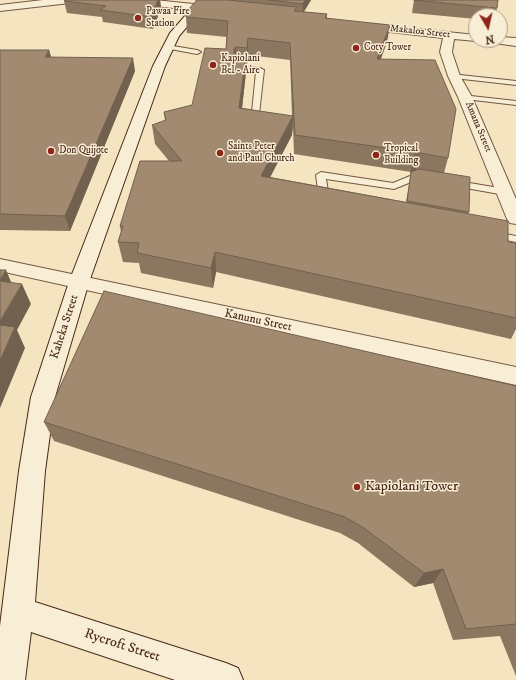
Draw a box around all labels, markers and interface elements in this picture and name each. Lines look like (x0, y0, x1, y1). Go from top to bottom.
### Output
place label: Pawaa Fire Station (146, 6, 190, 30)
north arrow (468, 8, 508, 48)
marker: Pawaa Fire Station (133, 13, 143, 23)
street label: Makaloa Street (389, 23, 451, 41)
text: N (484, 31, 495, 46)
place label: Coty Tower (364, 42, 411, 54)
marker: Coty Tower (351, 43, 361, 53)
place label: Kapiolani Bel - Aire (221, 53, 260, 76)
marker: Kapiolani Bel - Aire (208, 60, 218, 70)
street label: Amana Street (462, 100, 494, 154)
place label: Saints Peter and Paul Church (228, 141, 295, 164)
place label: Tropical Building (384, 143, 418, 166)
place label: Don Quijote (59, 145, 108, 157)
marker: Don Quijote (46, 146, 56, 156)
marker: Saints Peter and Paul Church (215, 148, 225, 158)
marker: Tropical Building (371, 150, 381, 160)
street label: Kaheka Street (48, 293, 82, 361)
street label: Kanunu Street (223, 307, 293, 335)
place label: Kapiolani Tower (365, 479, 458, 495)
marker: Kapiolani Tower (352, 482, 362, 492)
street label: Rycroft Street (82, 626, 162, 666)

